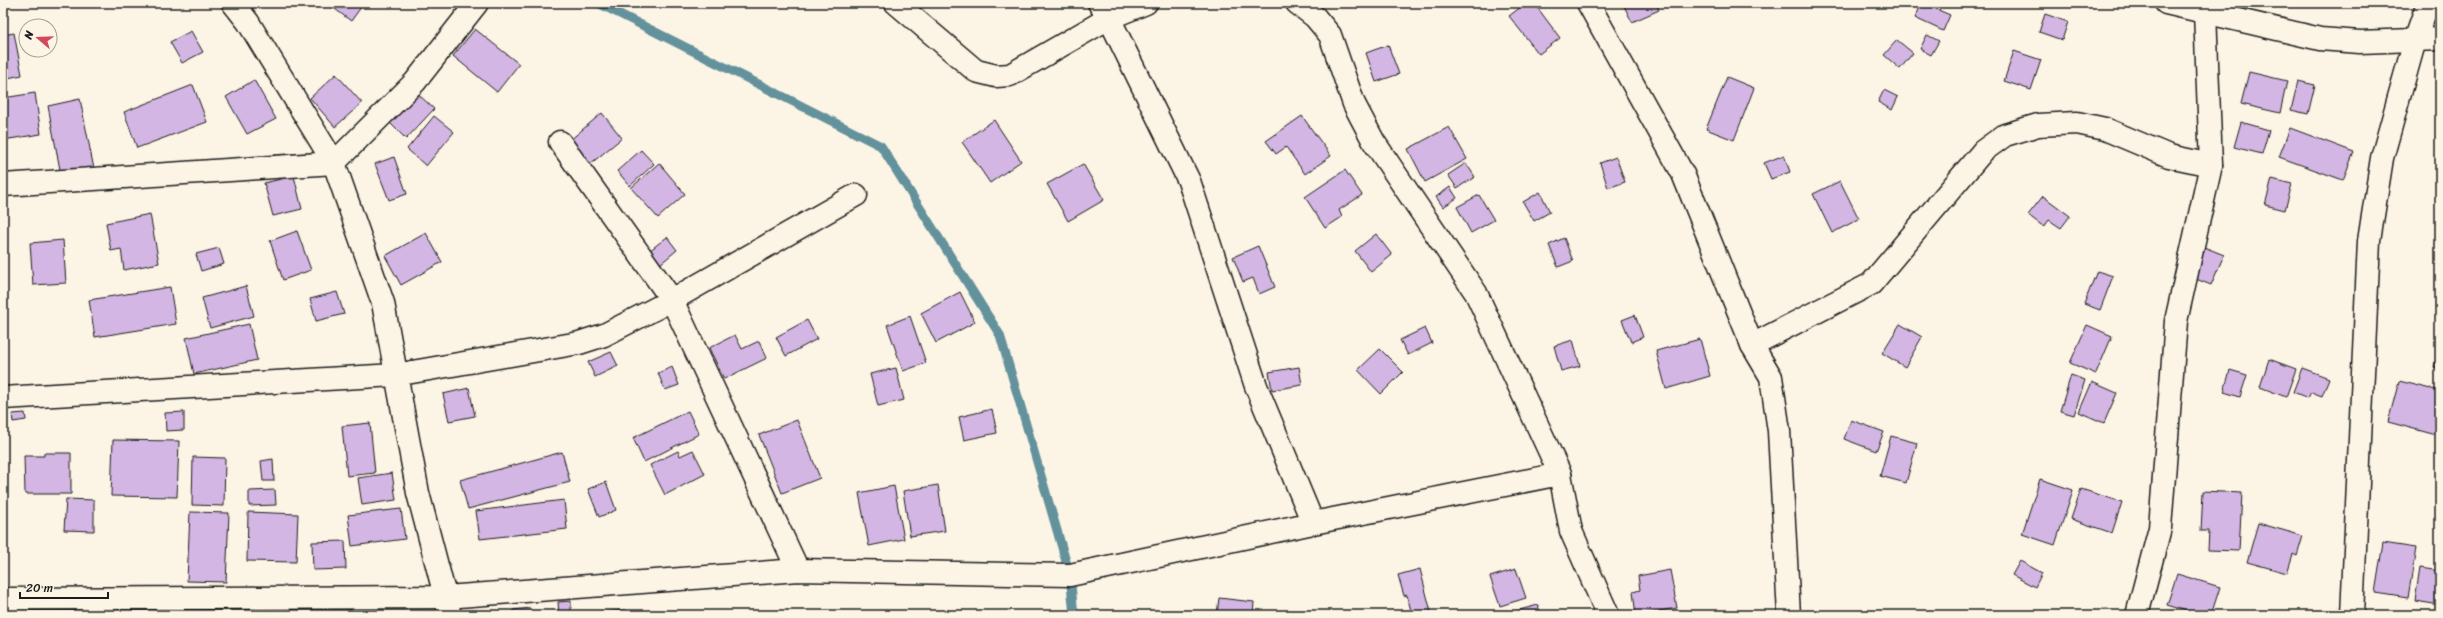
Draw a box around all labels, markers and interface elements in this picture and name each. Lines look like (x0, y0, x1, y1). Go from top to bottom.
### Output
north arrow (18, 18, 58, 58)
text: N (18, 28, 39, 43)
scale bar (20, 574, 108, 600)
text: 20 m (26, 577, 53, 599)

